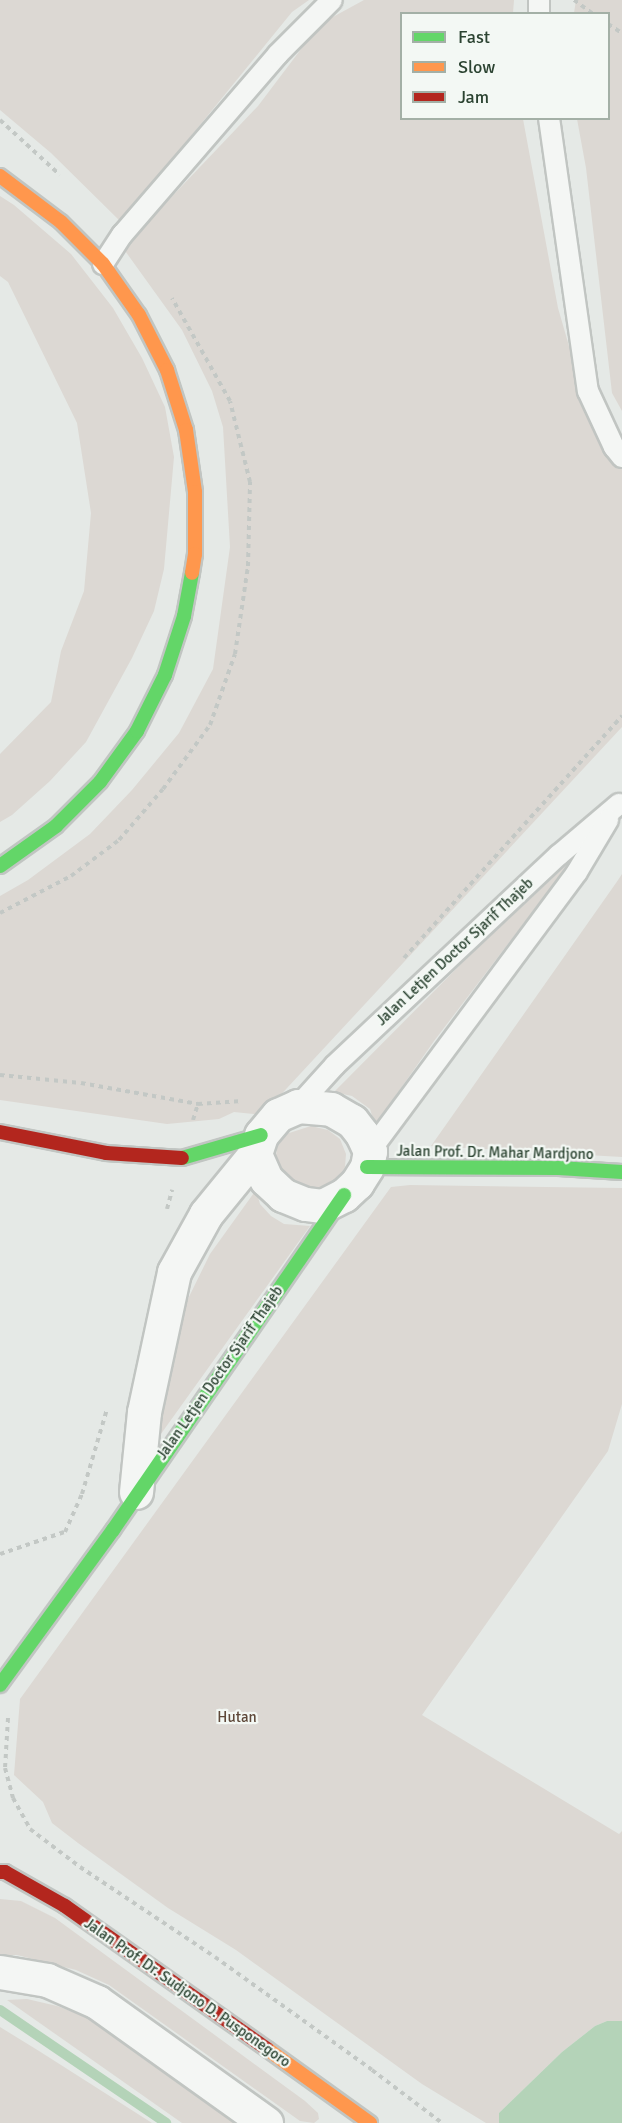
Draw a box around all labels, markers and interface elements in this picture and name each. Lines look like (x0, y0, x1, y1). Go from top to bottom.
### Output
legend (400, 12, 610, 120)
text: Fast (458, 26, 490, 48)
text: Slow (458, 56, 495, 78)
text: Jam (458, 86, 489, 108)
street label: Jalan Letjen Doctor Sjarif Thajeb (373, 874, 537, 1030)
street label: Jalan Prof. Dr. Mahar Mardjono (396, 1142, 594, 1164)
street label: Jalan Letjen Doctor Sjarif Thajeb (153, 1283, 287, 1463)
park label: Hutan (217, 1709, 257, 1727)
street label: Jalan Prof. Dr. Sudjono D. Pusponegoro (80, 1915, 294, 2071)

